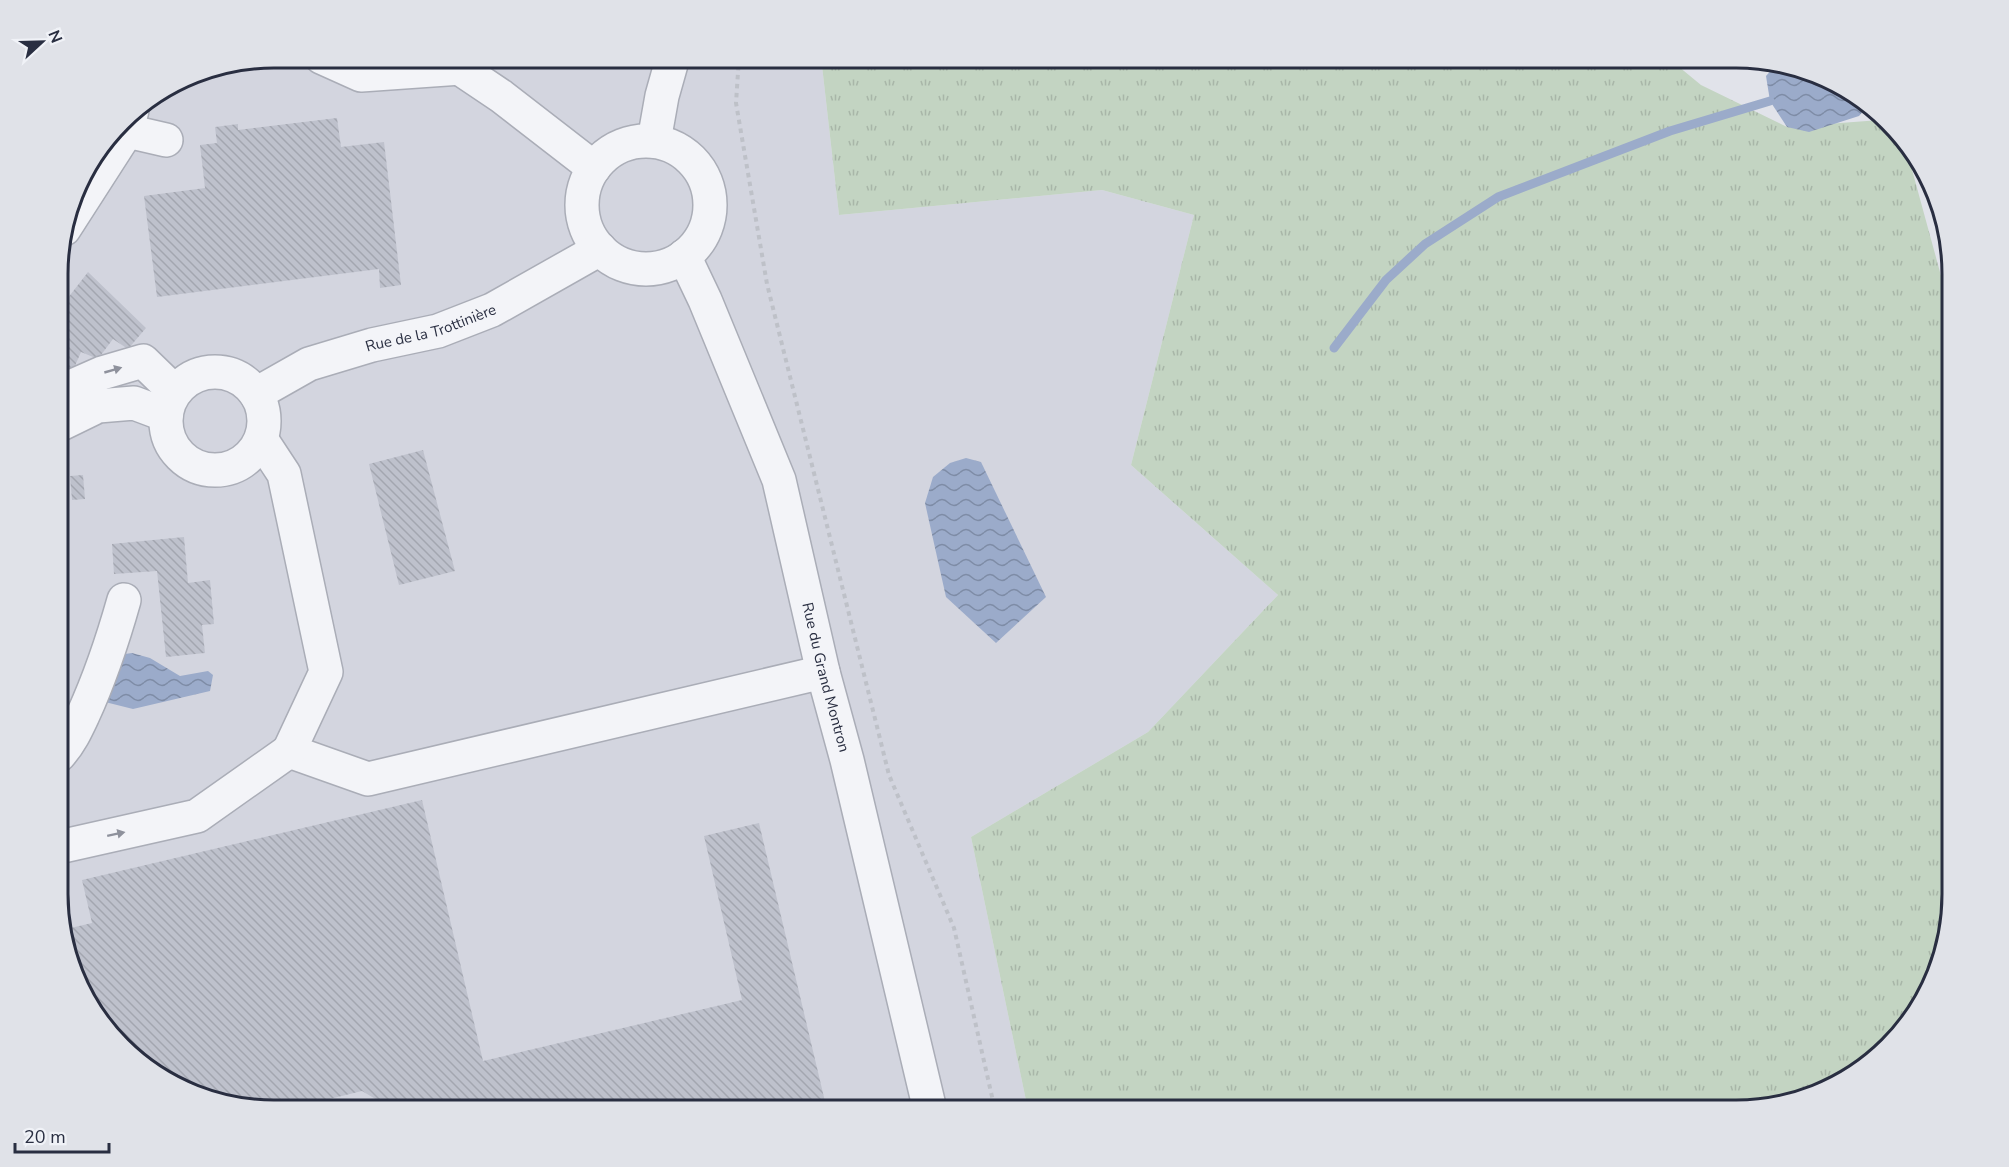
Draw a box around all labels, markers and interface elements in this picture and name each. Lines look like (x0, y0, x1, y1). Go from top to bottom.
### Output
north arrow (12, 12, 72, 72)
text: N (43, 27, 67, 46)
street label: Rue de la Trottinière (363, 299, 499, 356)
one-way arrow (104, 365, 122, 374)
street label: Rue du Grand Montron (797, 600, 854, 754)
one-way arrow (107, 829, 126, 838)
scale bar (15, 1116, 110, 1154)
text: 20 m (24, 1125, 66, 1149)

